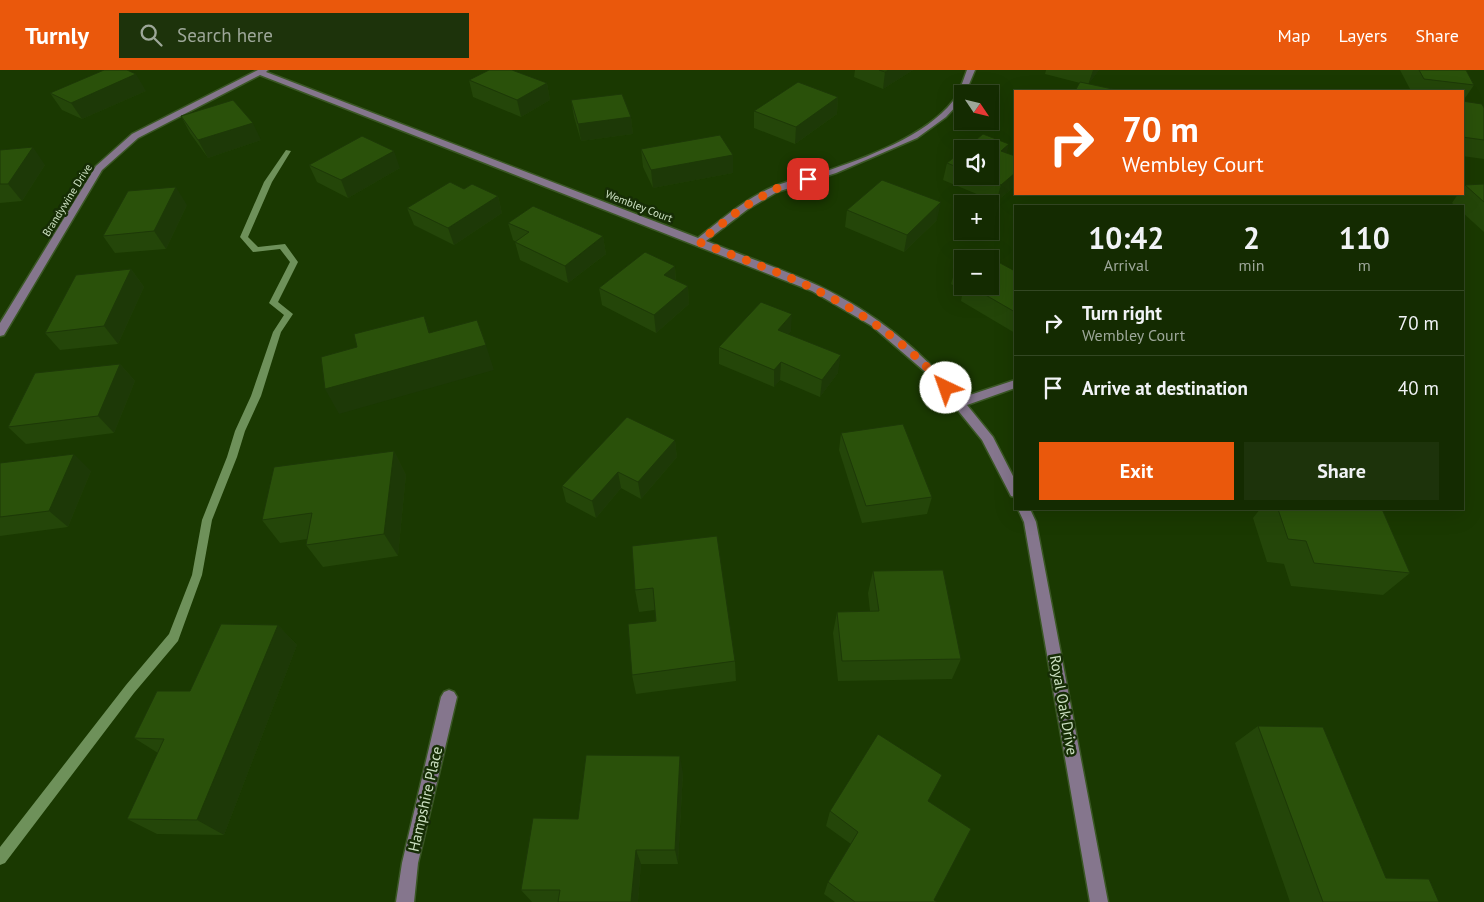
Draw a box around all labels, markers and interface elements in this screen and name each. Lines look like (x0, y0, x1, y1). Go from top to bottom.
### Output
search box (119, 13, 469, 58)
text: Turnly (25, 20, 89, 51)
icon: search (137, 21, 165, 49)
text: Search here (177, 23, 273, 47)
text: Map (1278, 24, 1310, 47)
text: Layers (1338, 24, 1387, 47)
text: Share (1415, 24, 1459, 47)
north arrow (954, 85, 999, 130)
map controls (954, 85, 999, 295)
text: 70 m (1122, 106, 1199, 152)
icon: right (1039, 110, 1104, 175)
button: sound (954, 140, 999, 185)
text: Wembley Court (1122, 150, 1264, 178)
pin (787, 158, 829, 200)
street label: Brandywine Drive (39, 161, 95, 239)
icon: arrive (794, 165, 822, 193)
street label: Wembley Court (603, 187, 675, 225)
button: + (954, 195, 999, 240)
text: 10:42 (1088, 218, 1164, 257)
text: 2 (1243, 218, 1260, 257)
text: 110 (1339, 218, 1390, 257)
button: − (954, 250, 999, 295)
text: Arrival (1104, 255, 1149, 275)
text: min (1239, 255, 1265, 275)
text: m (1358, 255, 1371, 275)
text: Turn right (1082, 301, 1162, 325)
icon: right (1039, 309, 1067, 337)
text: 70 m (1398, 311, 1439, 335)
text: Wembley Court (1082, 325, 1185, 345)
position arrow (919, 361, 971, 413)
icon: arrive (1039, 374, 1067, 402)
text: Arrive at destination (1082, 376, 1248, 400)
text: 40 m (1398, 376, 1439, 400)
button: Exit (1039, 442, 1234, 500)
button: Share (1244, 442, 1439, 500)
street label: Royal Oak Drive (1046, 654, 1082, 756)
street label: Hampshire Place (404, 745, 446, 853)

